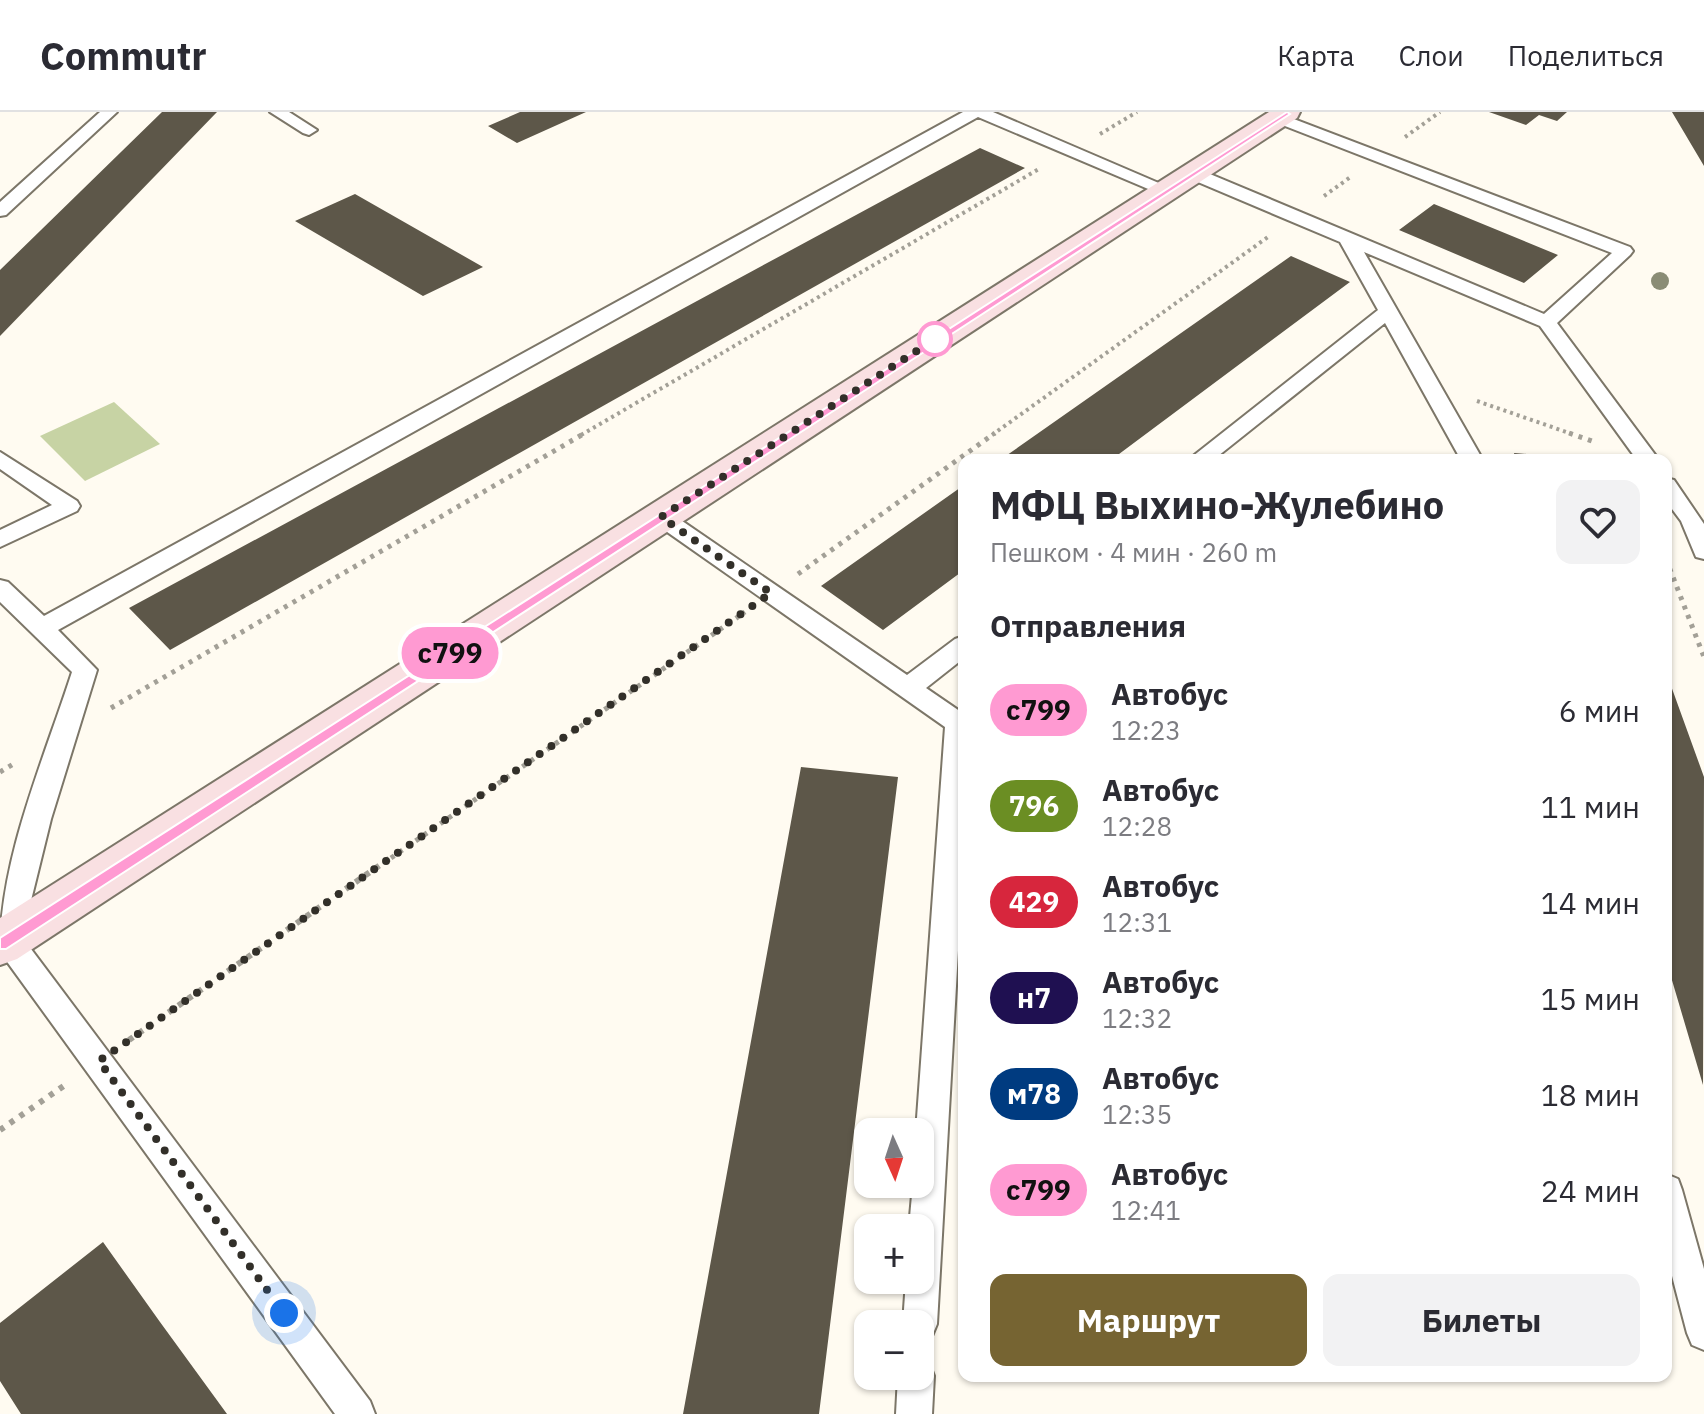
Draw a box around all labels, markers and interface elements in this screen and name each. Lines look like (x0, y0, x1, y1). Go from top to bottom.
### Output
text: Commutr (40, 31, 207, 80)
text: Карта (1277, 37, 1354, 74)
text: Слои (1398, 37, 1464, 74)
text: Поделиться (1508, 37, 1664, 74)
unlabelled marker (918, 322, 952, 356)
text: МФЦ Выхино-Жулебино (990, 480, 1444, 529)
button: heart (1556, 480, 1640, 564)
text: Пешком · 4 мин · 260 m (990, 535, 1277, 569)
text: Отправления (990, 606, 1186, 645)
line badge: с799 (394, 627, 506, 679)
text: с799 (418, 634, 482, 671)
text: Автобус (1111, 674, 1228, 713)
text: с799 (1006, 691, 1071, 728)
text: 6 мин (1559, 691, 1640, 730)
text: 12:23 (1111, 713, 1181, 747)
text: Автобус (1102, 770, 1219, 809)
text: 796 (1009, 787, 1059, 824)
text: 11 мин (1541, 787, 1640, 826)
text: 12:28 (1102, 809, 1172, 843)
text: Автобус (1102, 866, 1219, 905)
text: 429 (1009, 883, 1059, 920)
text: 14 мин (1541, 883, 1640, 922)
text: 12:31 (1102, 905, 1172, 939)
text: Автобус (1102, 962, 1219, 1001)
text: н7 (1017, 979, 1051, 1016)
text: 15 мин (1541, 979, 1640, 1018)
text: 12:32 (1102, 1001, 1172, 1035)
text: Автобус (1102, 1058, 1219, 1097)
text: м78 (1007, 1075, 1061, 1112)
text: 18 мин (1541, 1075, 1640, 1114)
text: 12:35 (1102, 1097, 1172, 1131)
north arrow (854, 1118, 934, 1198)
map controls (854, 1118, 934, 1390)
text: Автобус (1111, 1154, 1228, 1193)
text: с799 (1006, 1171, 1071, 1208)
text: 24 мин (1541, 1171, 1640, 1210)
text: 12:41 (1111, 1193, 1181, 1227)
button: + (854, 1214, 934, 1294)
button: Маршрут (990, 1274, 1307, 1366)
button: Билеты (1323, 1274, 1640, 1366)
your location (264, 1293, 304, 1333)
button: − (854, 1310, 934, 1390)

